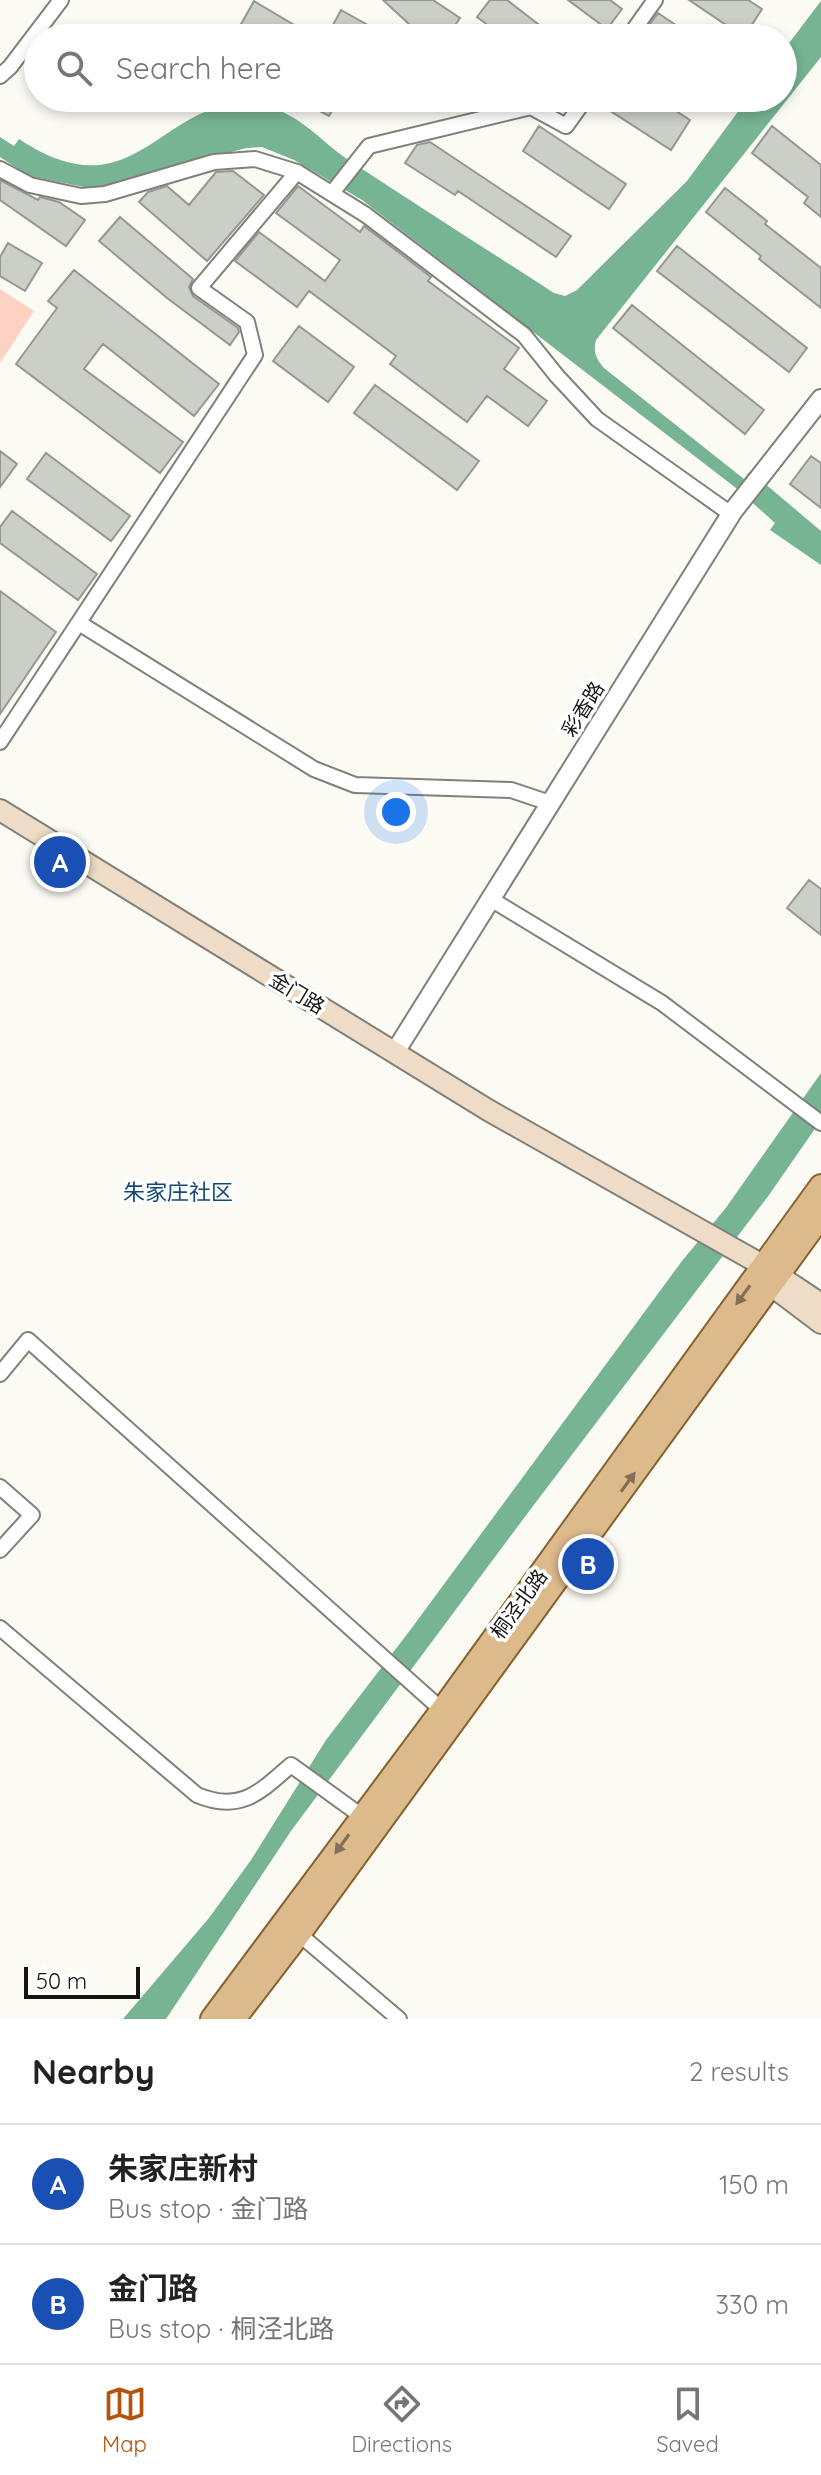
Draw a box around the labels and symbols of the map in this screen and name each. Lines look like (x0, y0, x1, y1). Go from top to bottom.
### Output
street label: 彩香路 (556, 677, 609, 741)
your location (376, 792, 416, 832)
pin: A (34, 832, 86, 892)
street label: 金门路 (265, 966, 329, 1019)
district label: 朱家庄社区 (123, 1178, 233, 1206)
one-way arrow (735, 1284, 751, 1306)
one-way arrow (620, 1472, 636, 1493)
pin: B (562, 1534, 614, 1594)
street label: 桐泾北路 (485, 1564, 552, 1643)
one-way arrow (335, 1834, 351, 1855)
scale bar (24, 1963, 140, 1999)

